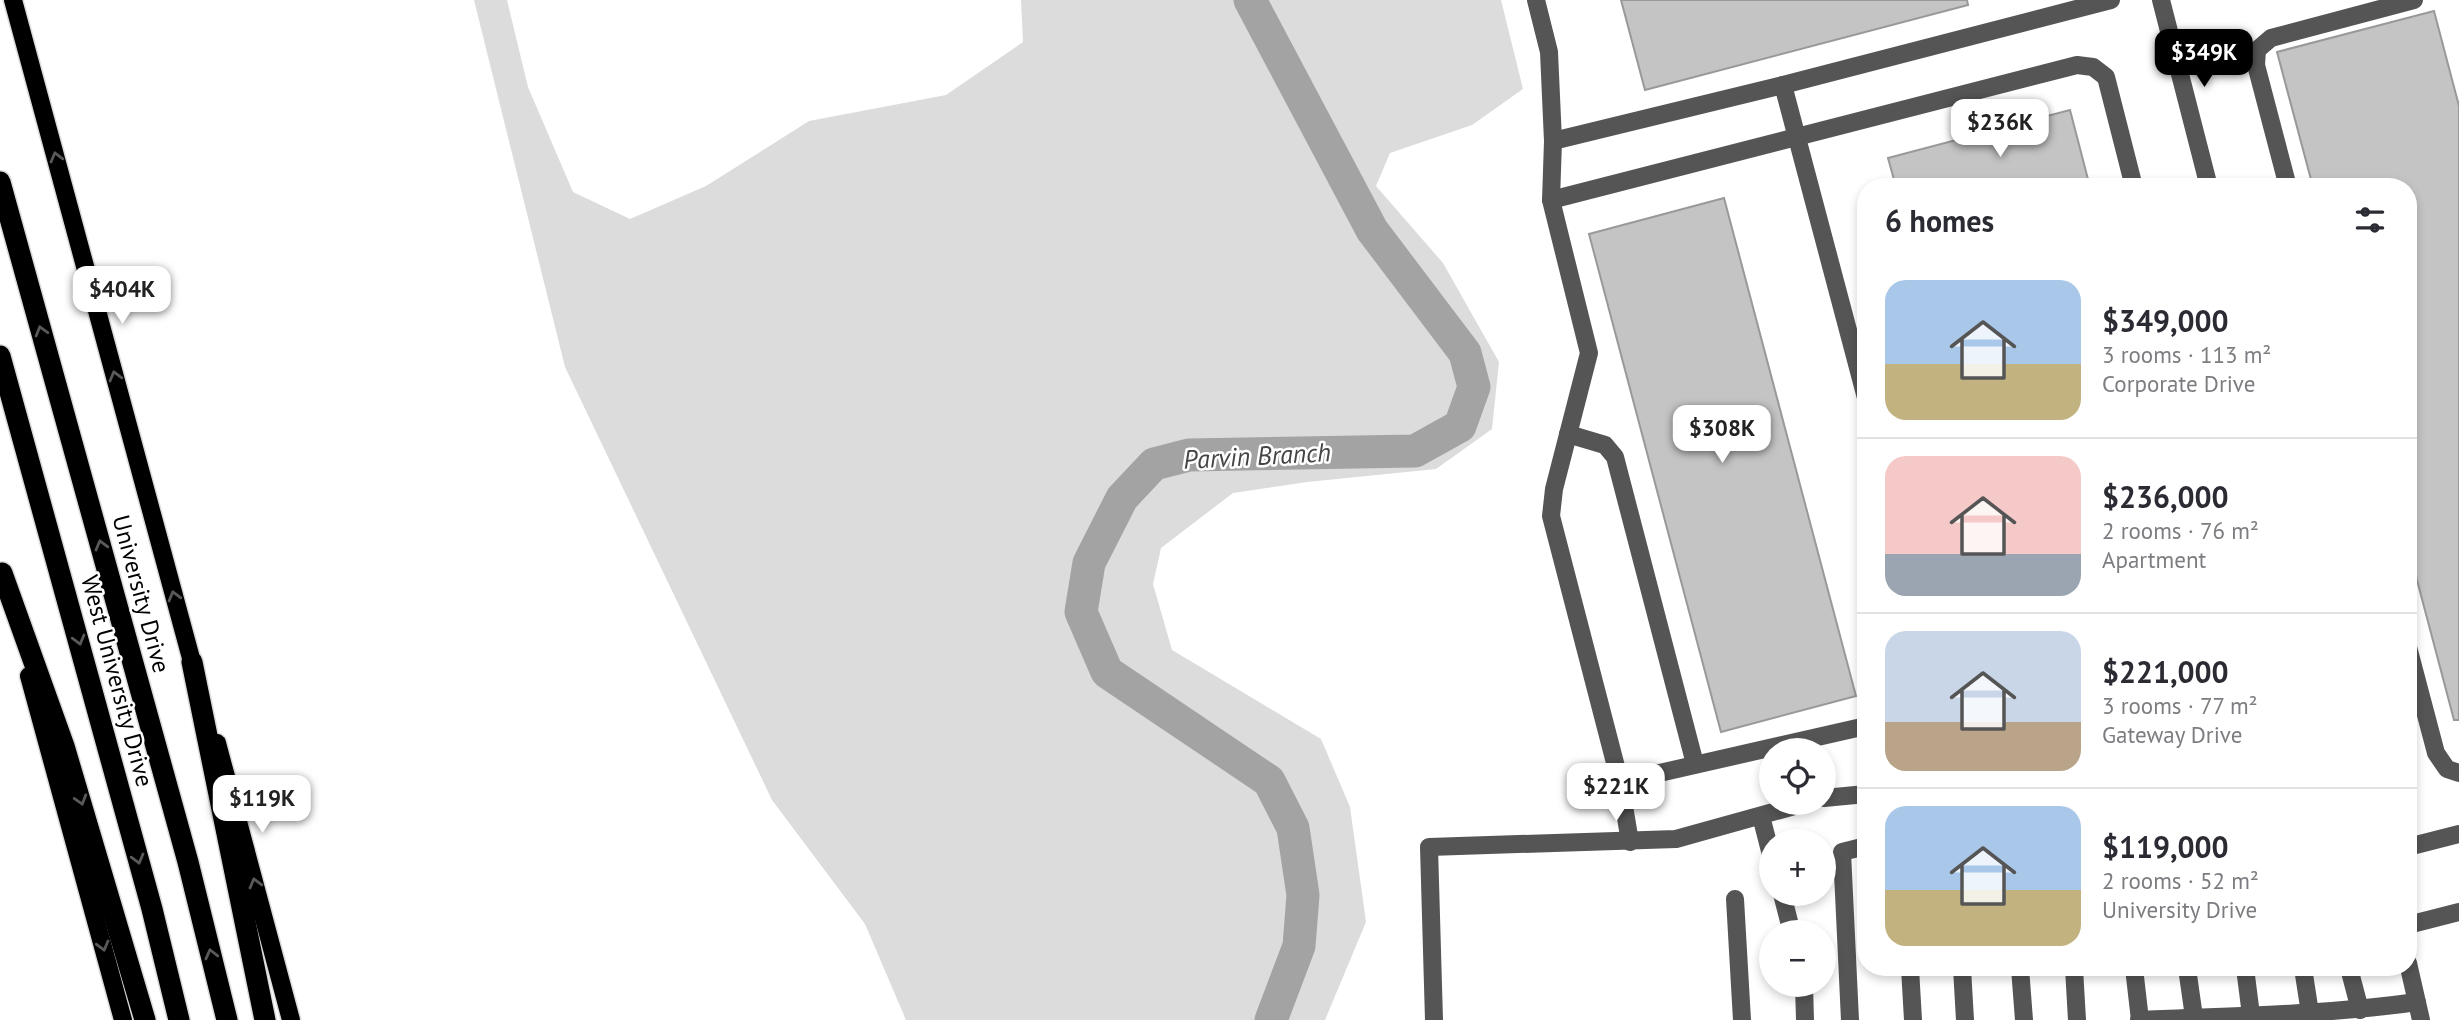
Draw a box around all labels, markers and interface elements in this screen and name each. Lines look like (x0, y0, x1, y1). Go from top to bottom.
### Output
pin: $349K (2155, 29, 2253, 89)
text: $349K (2171, 37, 2237, 66)
pin: $236K (1951, 100, 2049, 159)
text: $236K (1967, 107, 2033, 136)
one-way arrow (49, 151, 64, 163)
text: 6 homes (1885, 201, 1994, 240)
icon: filters (2351, 201, 2389, 239)
pin: $404K (73, 266, 171, 326)
text: $404K (89, 274, 155, 303)
text: $349,000 (2102, 301, 2229, 340)
icon: home (1941, 308, 2025, 392)
one-way arrow (35, 325, 50, 337)
text: 3 rooms · 113 m² (2102, 340, 2271, 369)
text: Corporate Drive (2102, 369, 2255, 398)
one-way arrow (109, 370, 124, 382)
pin: $308K (1673, 406, 1771, 465)
text: $308K (1689, 413, 1755, 442)
water label: Parvin Branch (1182, 435, 1332, 476)
text: $236,000 (2102, 477, 2229, 516)
icon: home (1941, 484, 2025, 568)
street label: University Drive (106, 512, 177, 676)
text: 2 rooms · 76 m² (2102, 516, 2259, 545)
one-way arrow (95, 539, 109, 551)
text: Apartment (2102, 545, 2206, 574)
street label: West University Drive (74, 572, 161, 790)
one-way arrow (168, 590, 183, 602)
one-way arrow (70, 634, 85, 646)
text: $221,000 (2102, 652, 2229, 691)
icon: home (1941, 659, 2025, 743)
text: 3 rooms · 77 m² (2102, 691, 2258, 720)
text: Gateway Drive (2102, 720, 2242, 749)
map controls (1759, 738, 1836, 997)
button: locate (1759, 738, 1836, 815)
pin: $221K (1567, 764, 1665, 823)
text: $221K (1583, 771, 1649, 800)
pin: $119K (213, 776, 311, 835)
text: $119K (229, 783, 295, 812)
one-way arrow (72, 793, 87, 805)
text: $119,000 (2102, 827, 2229, 866)
button: + (1759, 829, 1836, 906)
icon: home (1941, 834, 2025, 918)
one-way arrow (130, 853, 144, 865)
text: 2 rooms · 52 m² (2102, 866, 2259, 895)
one-way arrow (249, 877, 263, 889)
text: University Drive (2102, 895, 2257, 924)
button: − (1759, 920, 1836, 997)
one-way arrow (95, 940, 109, 952)
one-way arrow (205, 948, 219, 960)

